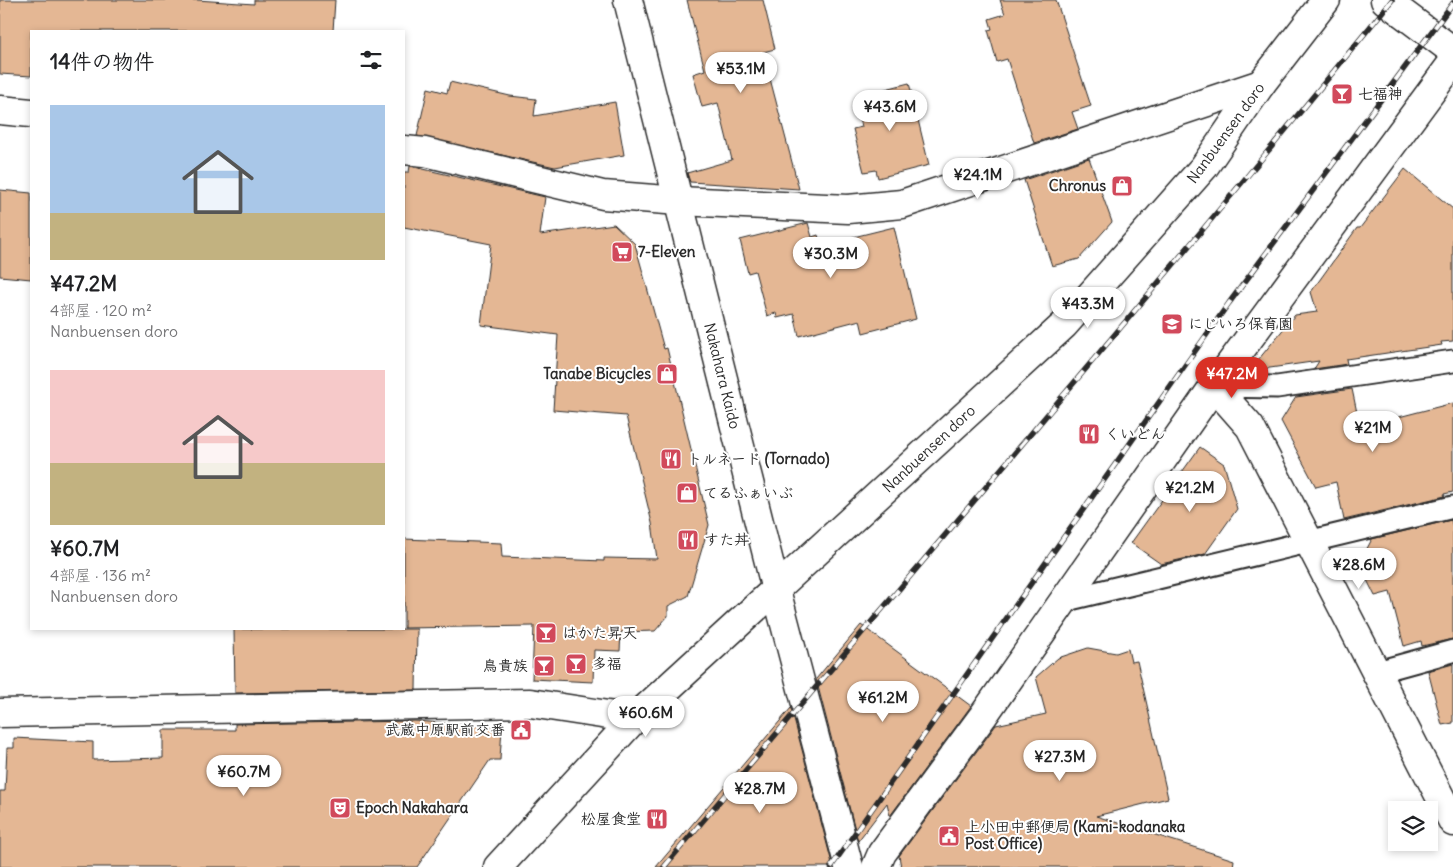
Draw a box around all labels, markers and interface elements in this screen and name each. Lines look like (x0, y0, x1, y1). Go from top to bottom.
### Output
icon: filters (357, 46, 385, 74)
text: 14件の物件 (50, 48, 154, 75)
pin: ¥53.1M (700, 52, 782, 94)
text: ¥53.1M (716, 58, 766, 78)
street label: Nanbuensen doro (1183, 79, 1269, 187)
bar icon: 七福神 (1330, 82, 1354, 106)
place label: 七福神 (1358, 84, 1403, 103)
pin: ¥43.6M (849, 90, 931, 132)
text: ¥43.6M (863, 96, 917, 116)
icon: home (173, 137, 263, 227)
pin: ¥24.1M (937, 158, 1019, 200)
text: ¥24.1M (953, 164, 1003, 184)
shop icon: Chronus (1110, 174, 1134, 198)
place label: Chronus (1049, 176, 1106, 195)
pin: ¥30.3M (790, 236, 872, 279)
supermarket icon: 7-Eleven (610, 240, 634, 264)
place label: 7-Eleven (638, 242, 696, 261)
text: ¥30.3M (804, 243, 858, 263)
text: ¥47.2M (50, 270, 117, 297)
pin: ¥43.3M (1047, 286, 1129, 329)
text: ¥43.3M (1061, 293, 1115, 313)
text: 4部屋 · 120 m² (50, 300, 152, 320)
school or university icon: にじいろ保育園 (1160, 312, 1184, 336)
place label: にじいろ保育園 (1188, 314, 1293, 333)
text: Nanbuensen doro (50, 321, 178, 341)
street label: Nakahara Kaido (700, 321, 745, 431)
pin: ¥47.2M (1191, 356, 1273, 399)
shop icon: Tanabe Bicycles (655, 362, 679, 386)
text: ¥47.2M (1206, 363, 1258, 383)
place label: Tanabe Bicycles (543, 364, 651, 384)
street label: Nanbuensen doro (878, 401, 979, 497)
icon: home (173, 402, 263, 492)
pin: ¥21M (1343, 410, 1403, 453)
text: ¥21M (1354, 417, 1392, 437)
restaurant icon: くいどん (1077, 422, 1101, 446)
place label: くいどん (1105, 424, 1166, 443)
restaurant icon: トルネード (Tornado) (659, 447, 683, 471)
place label: トルネード (Tornado) (687, 449, 830, 469)
pin: ¥21.2M (1149, 470, 1231, 513)
text: ¥21.2M (1165, 477, 1215, 497)
shop icon: てるふぁいぶ (675, 481, 699, 505)
place label: てるふぁいぶ (703, 483, 793, 502)
restaurant icon: すた丼 (676, 528, 700, 552)
place label: すた丼 (704, 530, 749, 549)
text: ¥60.7M (50, 535, 120, 562)
pin: ¥28.6M (1318, 548, 1400, 590)
text: ¥28.6M (1333, 554, 1385, 574)
text: 4部屋 · 136 m² (50, 565, 151, 585)
text: Nanbuensen doro (50, 586, 178, 606)
bar icon: はかた昇天 (534, 621, 558, 645)
place label: はかた昇天 (562, 623, 637, 642)
bar icon: 多福 (564, 652, 588, 676)
bar icon: 鳥貴族 (532, 654, 556, 678)
place label: 多福 (592, 654, 622, 673)
place label: 鳥貴族 (483, 656, 528, 675)
pin: ¥61.2M (842, 680, 924, 723)
text: ¥61.2M (858, 687, 908, 707)
pin: ¥60.6M (605, 696, 687, 738)
text: ¥60.6M (619, 702, 673, 722)
public building icon: 武蔵中原駅前交番 (509, 718, 533, 742)
place label: 武蔵中原駅前交番 (385, 720, 505, 739)
pin: ¥27.3M (1019, 740, 1101, 782)
text: ¥27.3M (1034, 746, 1086, 766)
pin: ¥60.7M (203, 754, 285, 797)
text: ¥60.7M (217, 761, 271, 781)
pin: ¥28.7M (719, 772, 801, 814)
text: ¥28.7M (734, 778, 786, 798)
theatre icon: Epoch Nakahara (328, 796, 352, 820)
place label: Epoch Nakahara (356, 798, 469, 818)
map controls (1388, 801, 1438, 851)
button: layers (1388, 801, 1438, 851)
restaurant icon: 松屋食堂 (645, 807, 669, 831)
place label: 松屋食堂 (581, 809, 641, 828)
place label: 上小田中郵便局 (Kami-kodanaka Post Office) (965, 817, 1186, 854)
public building icon: 上小田中郵便局 (Kami-kodanaka Post Office) (937, 824, 961, 848)

